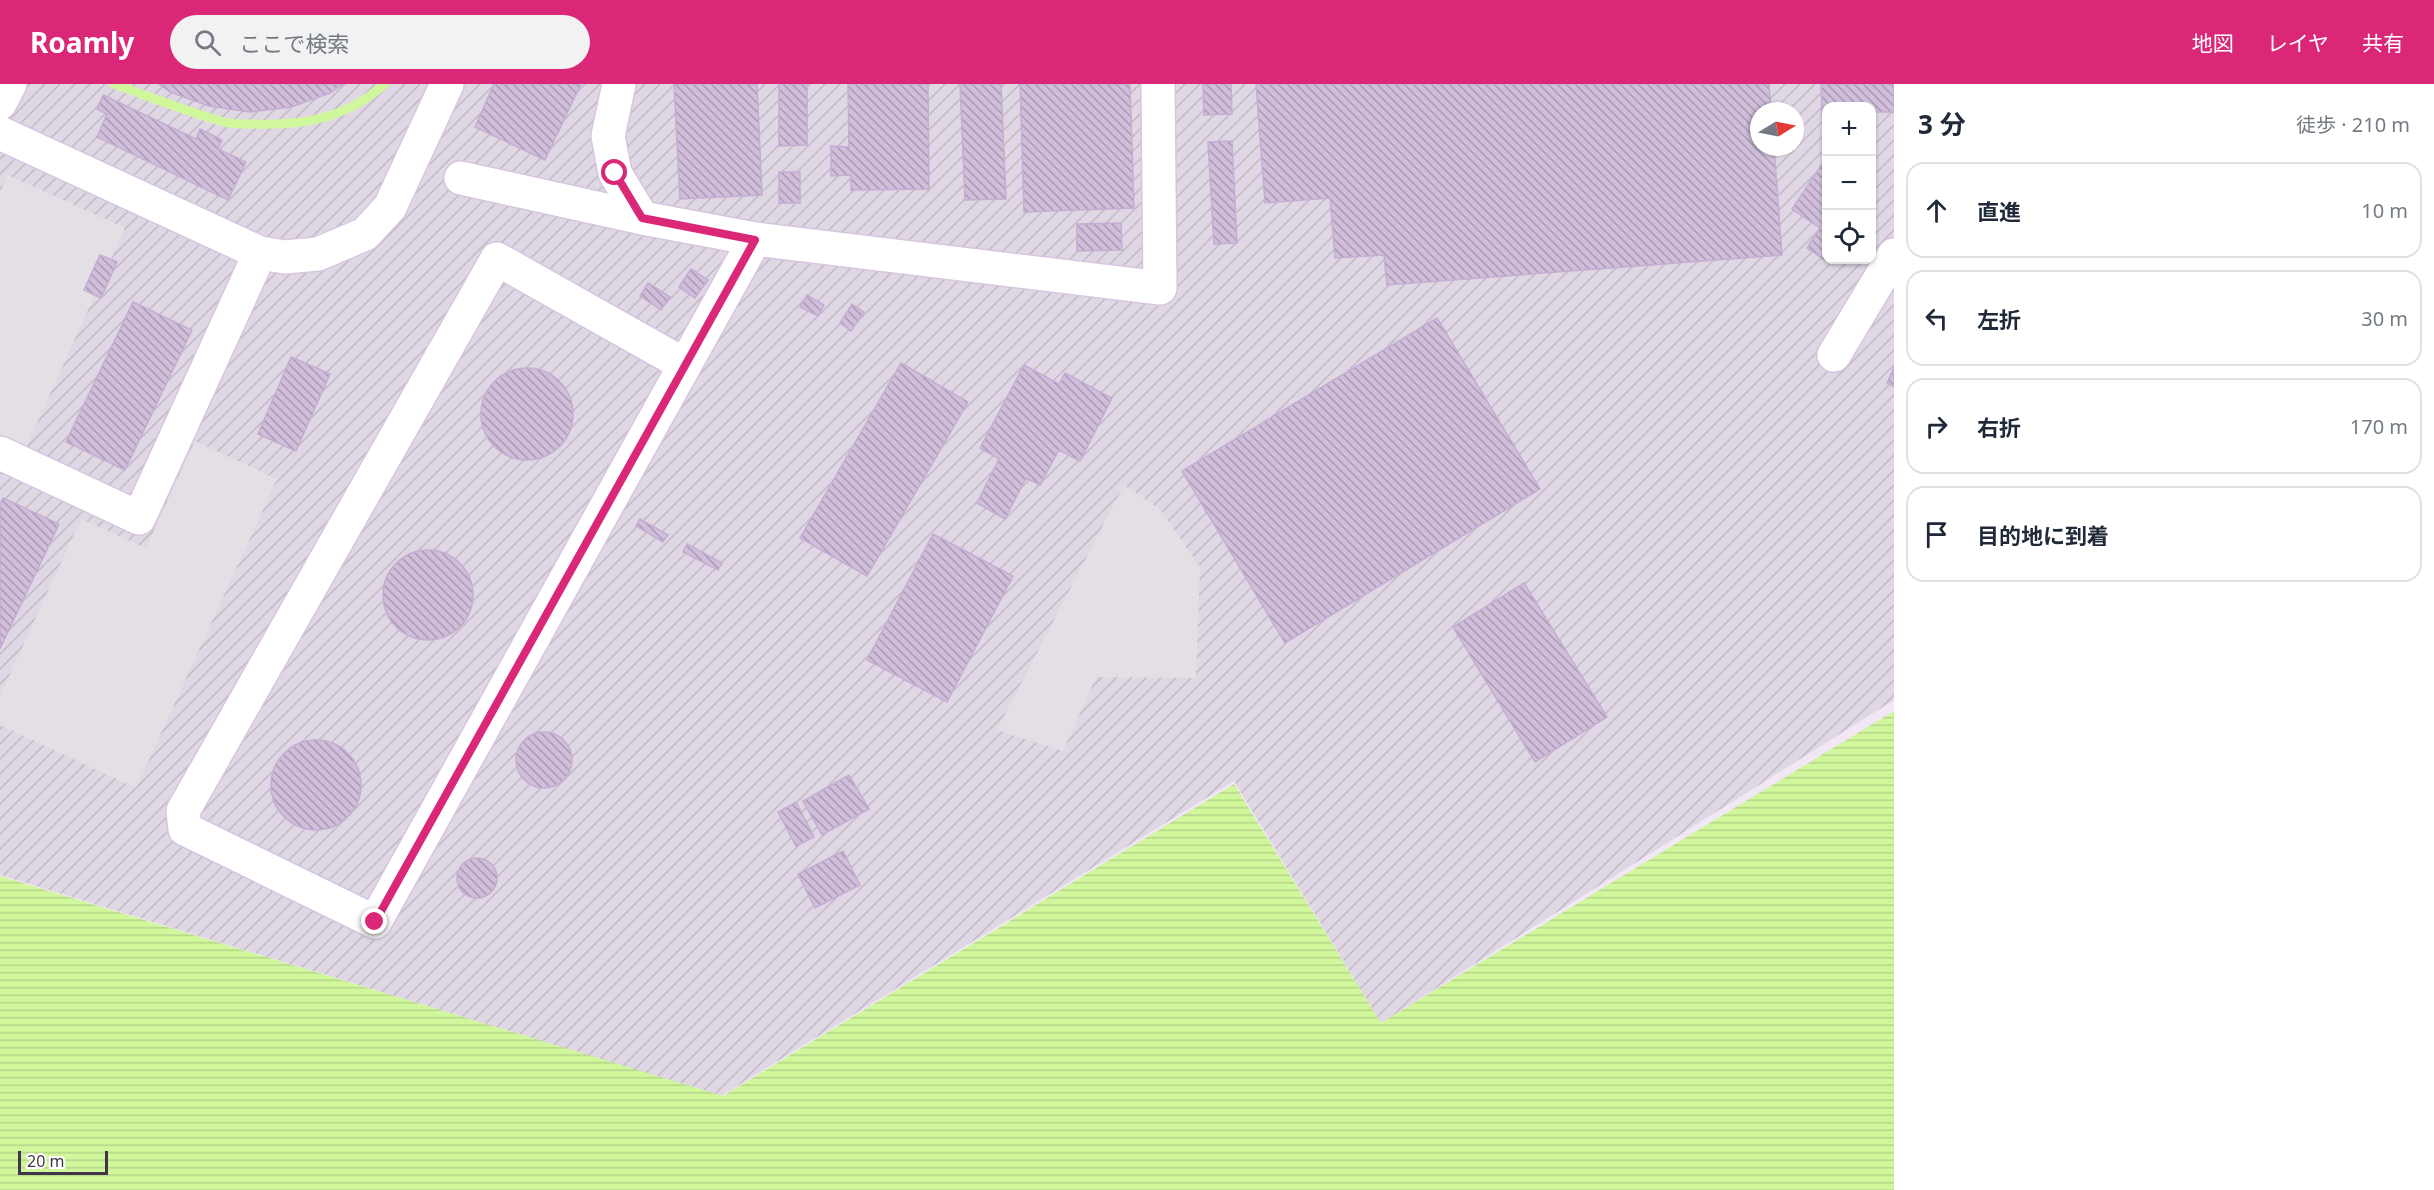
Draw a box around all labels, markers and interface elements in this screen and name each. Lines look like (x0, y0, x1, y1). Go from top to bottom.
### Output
search box (170, 15, 590, 69)
text: Roamly (30, 23, 134, 61)
icon: search (191, 26, 224, 59)
text: ここで検索 (239, 28, 349, 58)
text: 地図 (2192, 29, 2234, 57)
text: レイヤ (2267, 29, 2329, 57)
text: 共有 (2362, 29, 2404, 57)
north arrow (1750, 102, 1804, 156)
map controls (1822, 102, 1876, 264)
button: + (1822, 102, 1876, 156)
text: 3 分 (1918, 106, 1966, 142)
text: 徒歩 · 210 m (2296, 111, 2410, 138)
button: − (1822, 156, 1876, 210)
route start (601, 159, 627, 185)
icon: ahead (1920, 194, 1953, 227)
text: 直進 (1977, 196, 2021, 226)
text: 10 m (2361, 197, 2408, 224)
button: locate (1822, 210, 1876, 264)
icon: left (1920, 302, 1953, 335)
text: 左折 (1977, 304, 2021, 334)
text: 30 m (2361, 305, 2408, 332)
icon: right (1920, 410, 1953, 443)
text: 右折 (1977, 412, 2021, 442)
text: 170 m (2350, 413, 2408, 440)
icon: arrive (1920, 518, 1953, 551)
text: 目的地に到着 (1977, 520, 2109, 550)
route end (361, 908, 387, 934)
scale bar (18, 1148, 108, 1176)
text: 20 m (27, 1150, 64, 1172)

